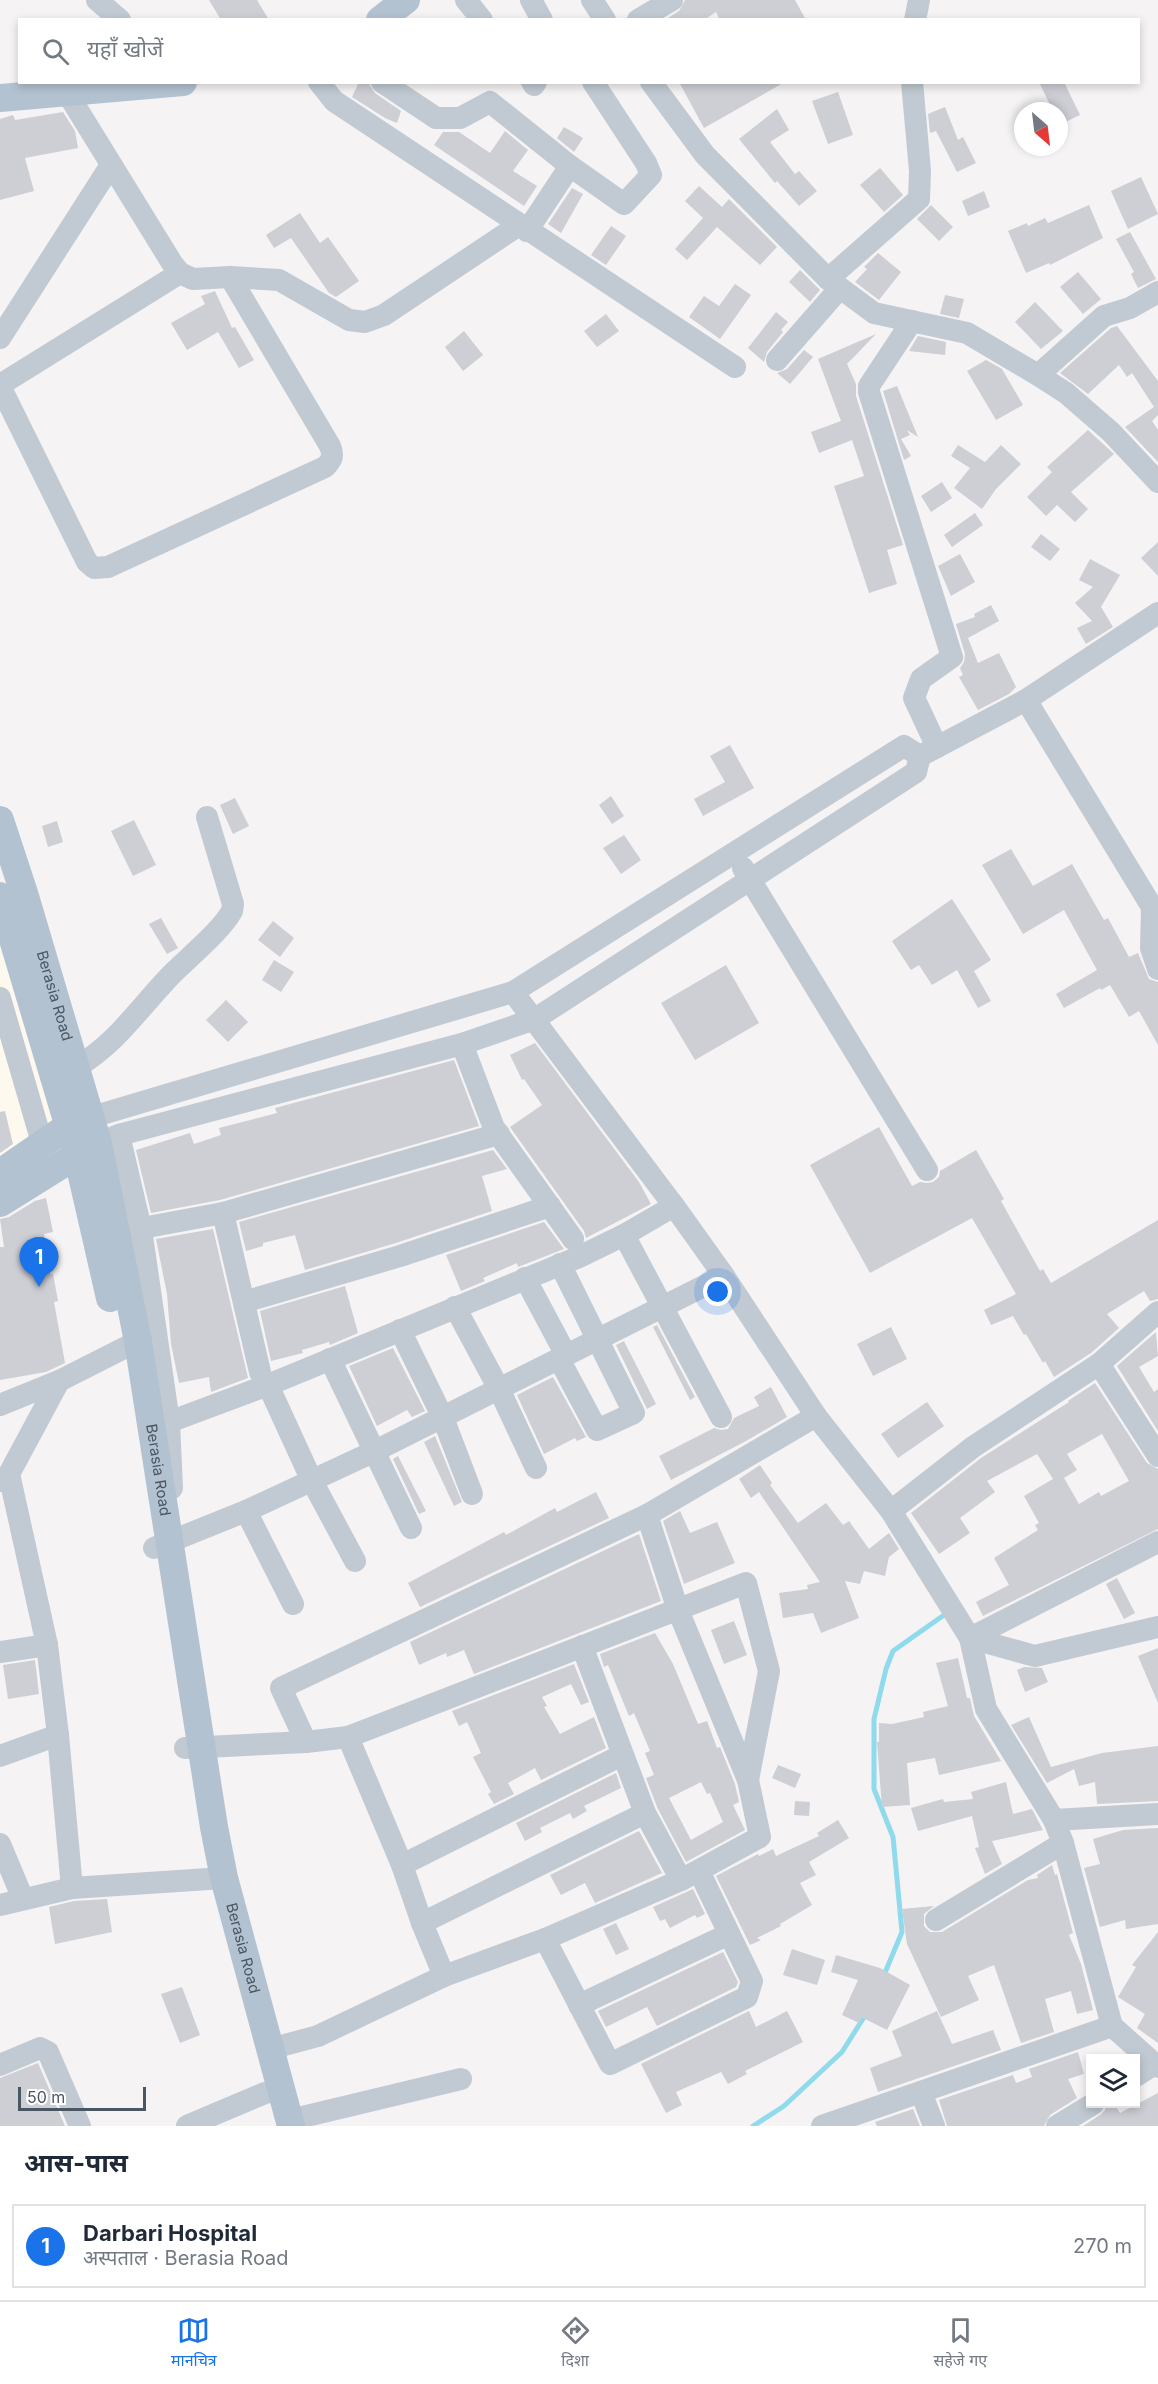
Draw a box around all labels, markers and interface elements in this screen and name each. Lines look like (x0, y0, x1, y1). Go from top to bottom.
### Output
search box (18, 18, 1140, 84)
icon: search (39, 35, 72, 68)
text: यहाँ खोजें (87, 36, 163, 62)
north arrow (1014, 102, 1068, 156)
street label: Berasia Road (33, 948, 77, 1043)
pin: 1 (20, 1238, 58, 1287)
your location (703, 1277, 732, 1306)
street label: Berasia Road (142, 1422, 175, 1517)
street label: Berasia Road (222, 1901, 265, 1995)
map controls (1086, 2054, 1140, 2108)
button: layers (1086, 2054, 1140, 2108)
scale bar (18, 2084, 146, 2112)
text: 50 m (27, 2087, 65, 2107)
text: आस-पास (24, 2147, 128, 2178)
text: Darbari Hospital (83, 2220, 257, 2246)
text: 1 (41, 2234, 50, 2258)
text: 270 m (1073, 2234, 1132, 2258)
text: अस्पताल · Berasia Road (83, 2246, 289, 2270)
tab: मानचित्र (171, 2314, 217, 2373)
tab: दिशा (559, 2314, 592, 2373)
tab: सहेजे गए (934, 2314, 987, 2373)

